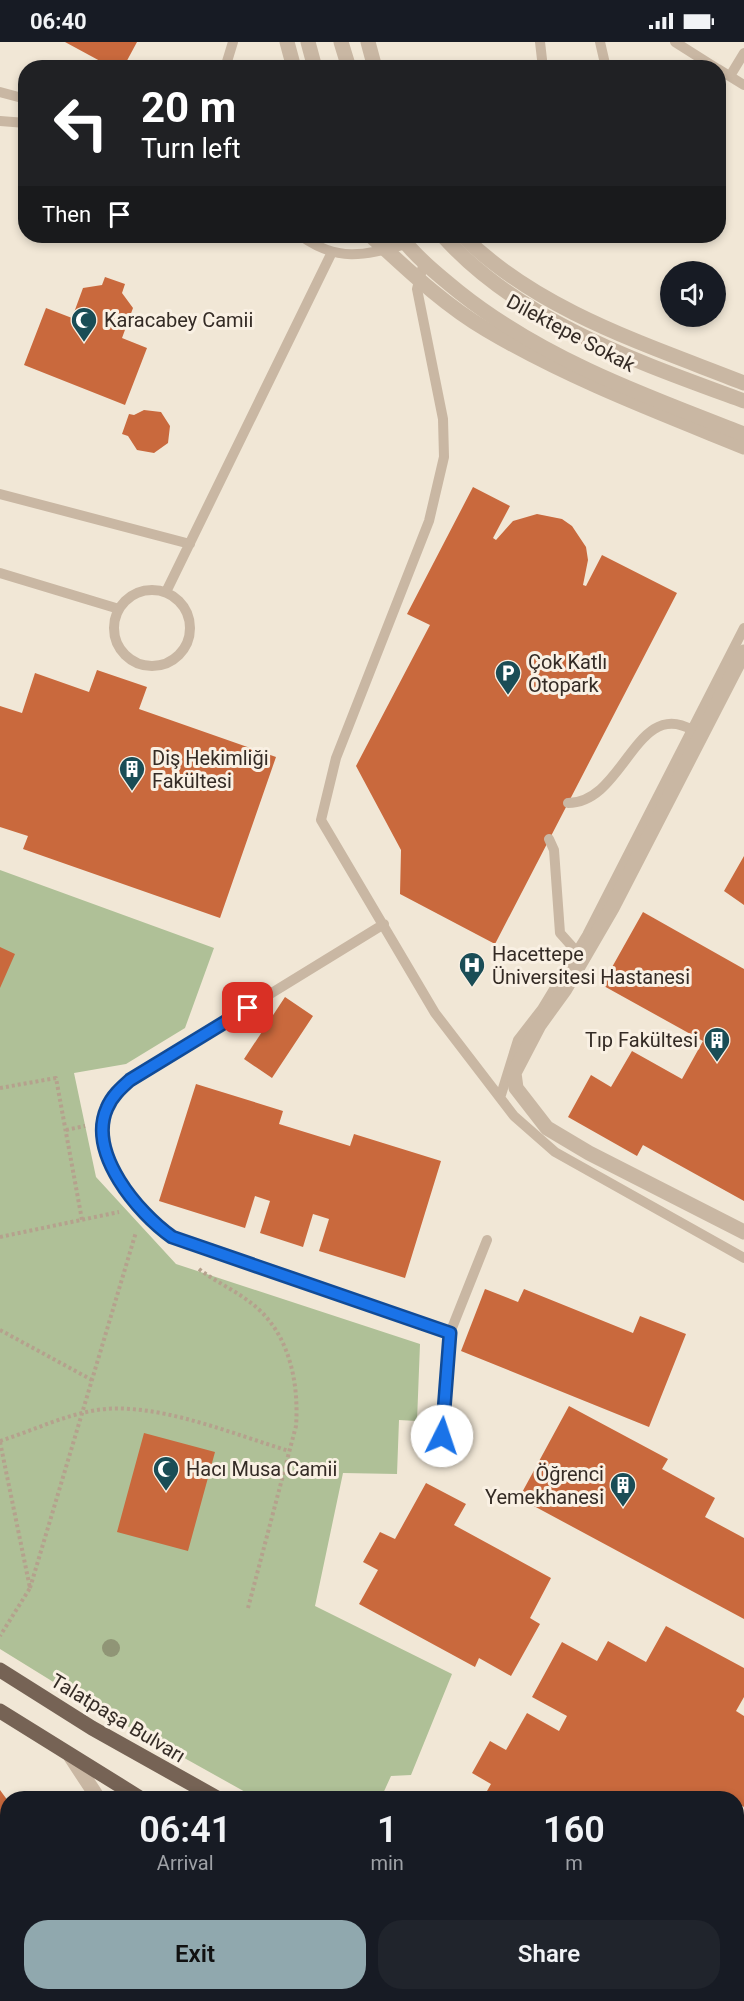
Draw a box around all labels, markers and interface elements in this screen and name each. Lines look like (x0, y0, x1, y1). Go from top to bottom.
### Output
text: 06:40 (30, 9, 87, 34)
text: 20 m (141, 83, 236, 132)
icon: left (42, 84, 120, 162)
text: Turn left (141, 133, 241, 165)
icon: arrive (103, 198, 136, 231)
text: Then (42, 202, 91, 227)
map controls (660, 261, 726, 327)
button: sound (660, 261, 726, 327)
street label: Dilektepe Sokak (503, 289, 640, 377)
mosque icon: Karacabey Camii (69, 305, 99, 343)
place label: Karacabey Camii (104, 308, 253, 332)
place label: Çok Katlı Otopark (528, 650, 607, 697)
parking icon: Çok Katlı Otopark (493, 658, 523, 696)
place label: Diş Hekimliği Fakültesi (152, 746, 269, 793)
building icon: Diş Hekimliği Fakültesi (117, 754, 147, 792)
place label: Hacettepe Üniversitesi Hastanesi (492, 942, 690, 989)
hospital icon: Hacettepe Üniversitesi Hastanesi (457, 950, 487, 988)
pin (222, 982, 273, 1033)
icon: arrive (231, 991, 264, 1024)
building icon: Tıp Fakültesi (702, 1025, 732, 1063)
place label: Tıp Fakültesi (585, 1028, 698, 1052)
position arrow (410, 1404, 474, 1468)
mosque icon: Hacı Musa Camii (151, 1454, 181, 1492)
place label: Hacı Musa Camii (186, 1457, 337, 1481)
place label: Öğrenci Yemekhanesi (485, 1462, 604, 1509)
building icon: Öğrenci Yemekhanesi (608, 1470, 638, 1508)
street label: Talatpaşa Bulvarı (46, 1668, 190, 1768)
text: 06:41 (139, 1809, 231, 1851)
text: 1 (377, 1809, 397, 1851)
text: 160 (543, 1809, 605, 1851)
text: Arrival (157, 1851, 214, 1875)
text: min (370, 1851, 404, 1875)
text: m (565, 1851, 583, 1875)
button: Exit (24, 1920, 366, 1989)
button: Share (378, 1920, 720, 1989)

